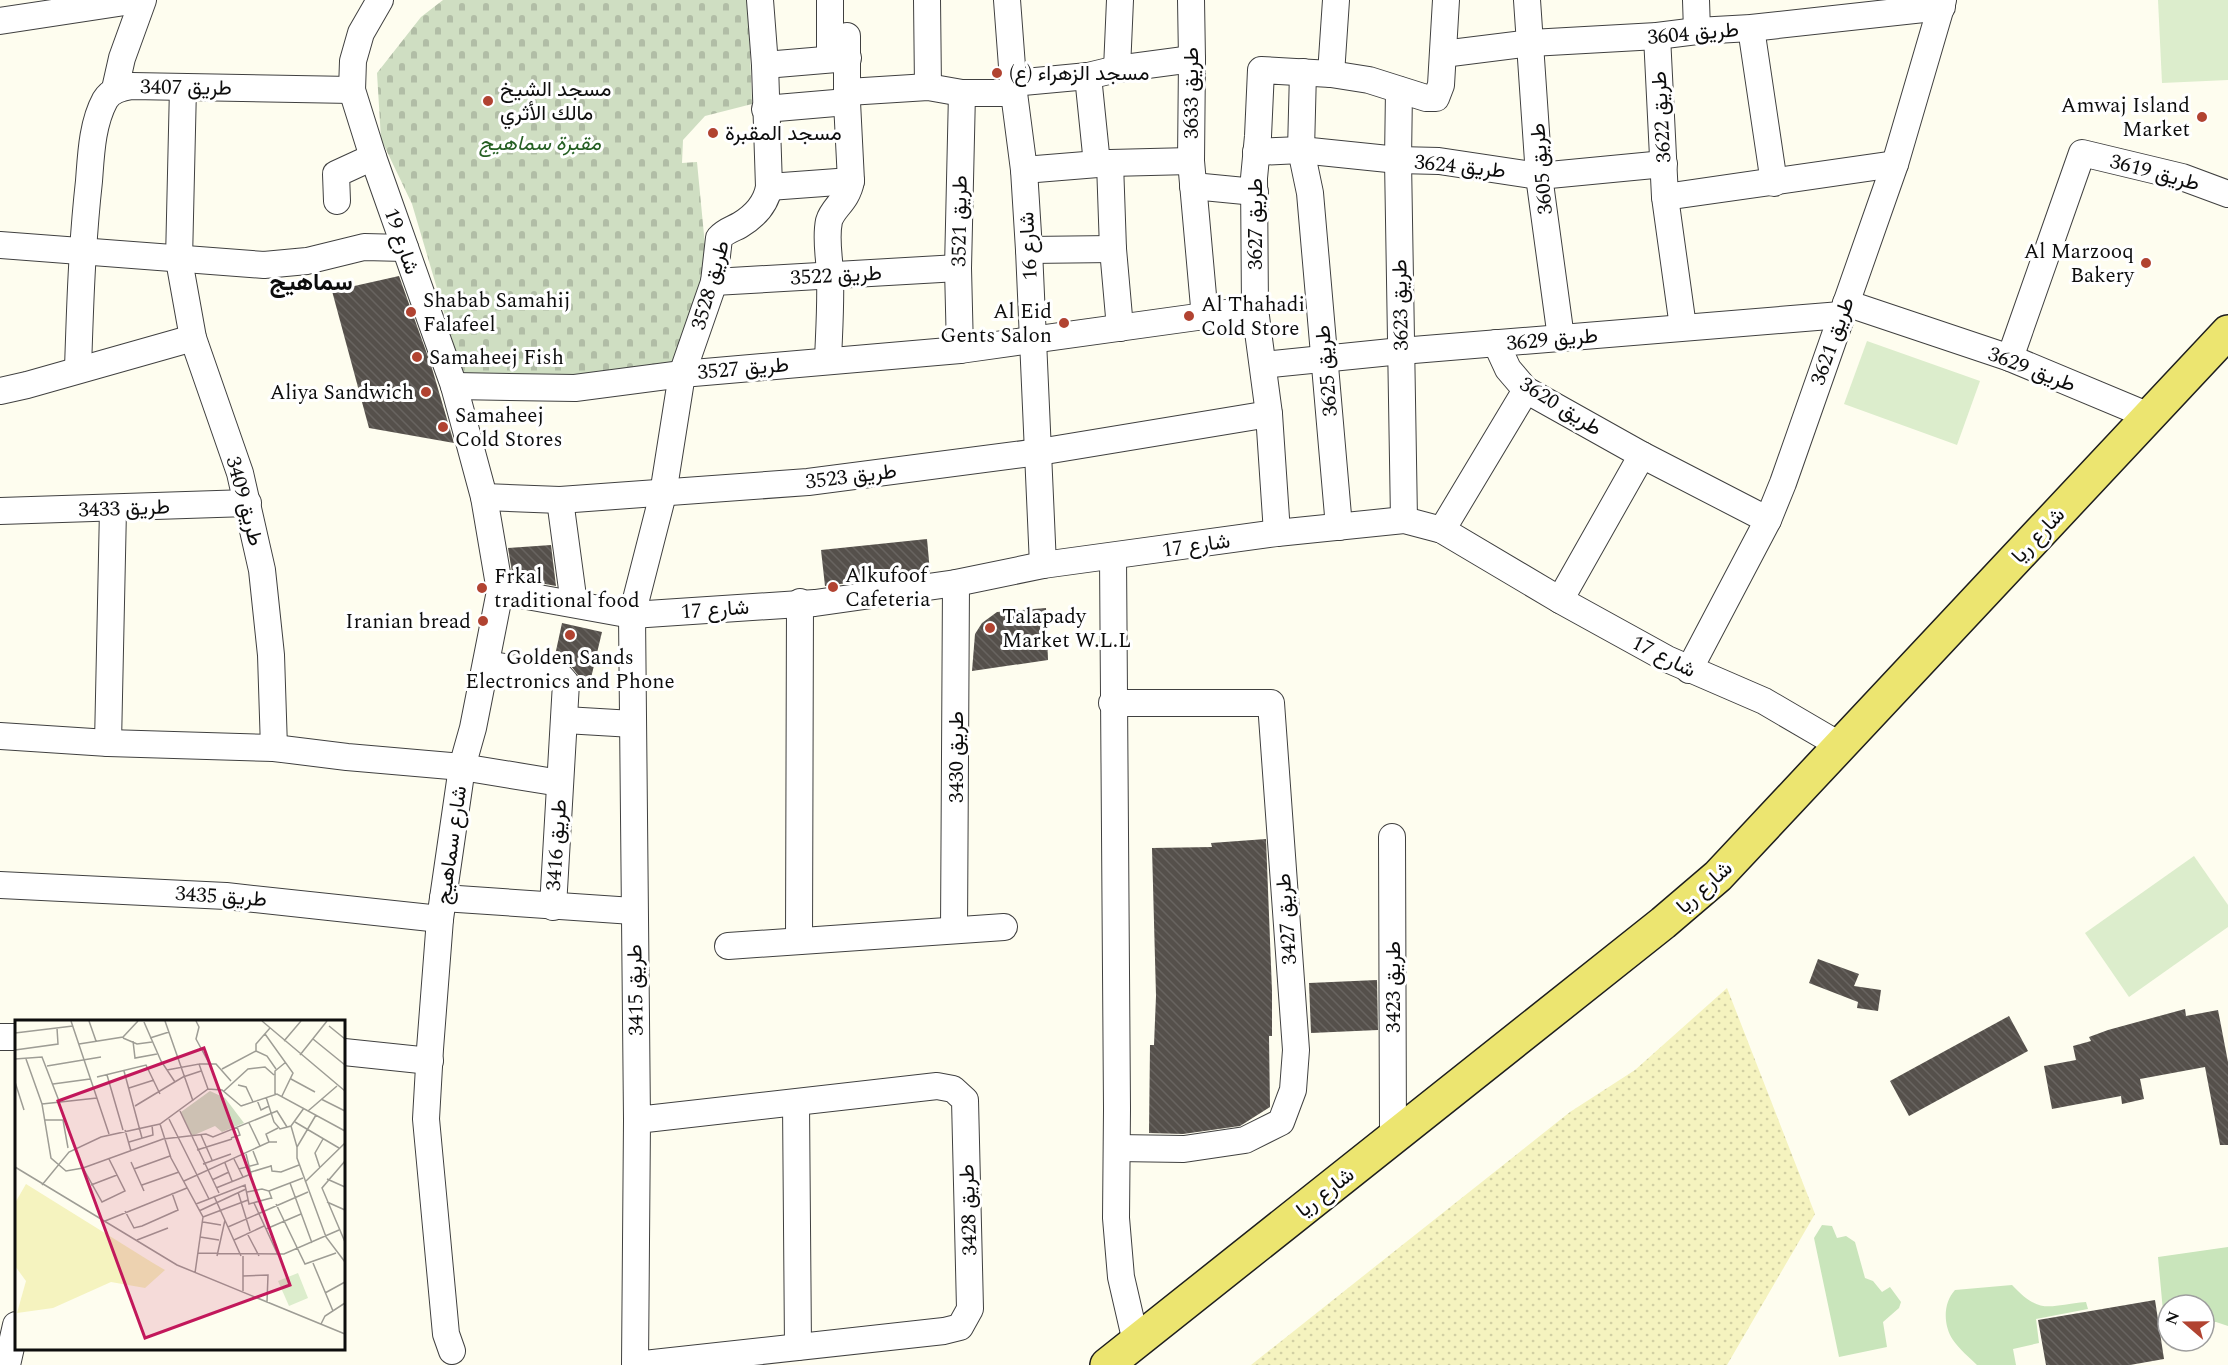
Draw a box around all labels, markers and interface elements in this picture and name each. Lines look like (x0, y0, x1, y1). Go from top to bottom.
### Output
street label: طريق 3604 (1646, 14, 1740, 54)
street label: طريق 3633 (1176, 47, 1208, 139)
place label: مسجد الزهراء (ع) (1009, 58, 1149, 90)
marker: مسجد الزهراء (ع) (990, 66, 1004, 80)
street label: طريق 3622 (1644, 70, 1680, 164)
street label: طريق 3407 (140, 71, 232, 105)
place label: مسجد الشيخ مالك الأثري (500, 74, 612, 130)
place label: Amwaj Island Market (2061, 90, 2190, 146)
marker: مسجد الشيخ مالك الأثري (481, 94, 495, 108)
marker: Amwaj Island Market (2195, 110, 2209, 124)
place label: مسجد المقبرة (725, 118, 842, 150)
street label: طريق 3605 (1522, 122, 1562, 216)
marker: مسجد المقبرة (706, 126, 720, 140)
park label: مقبرة سماهيج (479, 128, 602, 160)
street label: طريق 3624 (1413, 146, 1507, 188)
street label: طريق 3619 (2106, 146, 2203, 200)
street label: طريق 3521 (943, 175, 977, 267)
street label: طريق 3627 (1240, 178, 1272, 270)
street label: شارع 19 (375, 204, 427, 279)
street label: شارع 16 (1011, 211, 1047, 281)
place label: Al Marzooq Bakery (2024, 236, 2135, 292)
street label: طريق 3528 (683, 237, 739, 334)
marker: Al Marzooq Bakery (2139, 256, 2153, 270)
street label: طريق 3522 (789, 258, 883, 294)
street label: طريق 3623 (1384, 259, 1418, 351)
district label: سماهيج (269, 265, 353, 301)
place label: Shabab Samahij Falafeel (423, 285, 571, 341)
place label: Al Thahadi Cold Store (1201, 289, 1305, 345)
street label: طريق 3621 (1802, 293, 1864, 390)
place label: Al Eid Gents Salon (940, 296, 1052, 352)
marker: Shabab Samahij Falafeel (404, 305, 418, 319)
marker: Al Thahadi Cold Store (1182, 309, 1196, 323)
marker: Al Eid Gents Salon (1057, 316, 1071, 330)
street label: طريق 3629 (1505, 320, 1599, 360)
street label: طريق 3625 (1307, 324, 1347, 418)
street label: طريق 3629 (1983, 339, 2080, 401)
place label: Samaheej Fish (429, 342, 564, 374)
street label: طريق 3527 (696, 349, 790, 389)
marker: Samaheej Fish (410, 350, 424, 364)
street label: طريق 3620 (1513, 369, 1608, 445)
place label: Aliya Sandwich (270, 377, 414, 409)
marker: Aliya Sandwich (419, 385, 433, 399)
place label: Samaheej Cold Stores (455, 400, 562, 456)
marker: Samaheej Cold Stores (436, 420, 450, 434)
street label: طريق 3409 (217, 453, 271, 550)
street label: طريق 3523 (804, 456, 899, 498)
street label: طريق 3433 (78, 491, 170, 527)
street label: شارع ريا (2004, 500, 2073, 571)
street label: شارع 17 (1160, 525, 1232, 567)
place label: Alkufoof Cafeteria (845, 560, 931, 616)
place label: Frkal traditional food (494, 561, 640, 617)
marker: Alkufoof Cafeteria (826, 580, 840, 594)
marker: Frkal traditional food (475, 581, 489, 595)
street label: شارع 17 (680, 592, 750, 628)
place label: Talapady Market W.L.L (1002, 601, 1131, 657)
place label: Iranian bread (345, 606, 471, 638)
marker: Iranian bread (476, 614, 490, 628)
marker: Talapady Market W.L.L (983, 621, 997, 635)
street label: شارع 17 (1626, 627, 1701, 687)
marker: Golden Sands Electronics and Phone (563, 628, 577, 642)
place label: Golden Sands Electronics and Phone (465, 642, 675, 698)
street label: طريق 3430 (941, 711, 973, 803)
street label: شارع سماهيج (428, 784, 476, 906)
street label: طريق 3416 (538, 798, 576, 892)
street label: شارع ريا (1669, 854, 1740, 922)
street label: طريق 3427 (1268, 872, 1306, 966)
street label: طريق 3435 (174, 878, 268, 916)
street label: طريق 3423 (1378, 941, 1410, 1033)
street label: طريق 3415 (619, 944, 653, 1036)
inset map (15, 1020, 345, 1350)
street label: شارع ريا (1289, 1160, 1362, 1226)
street label: طريق 3428 (951, 1164, 987, 1256)
north arrow (2156, 1293, 2216, 1353)
text: N (2159, 1308, 2186, 1328)

